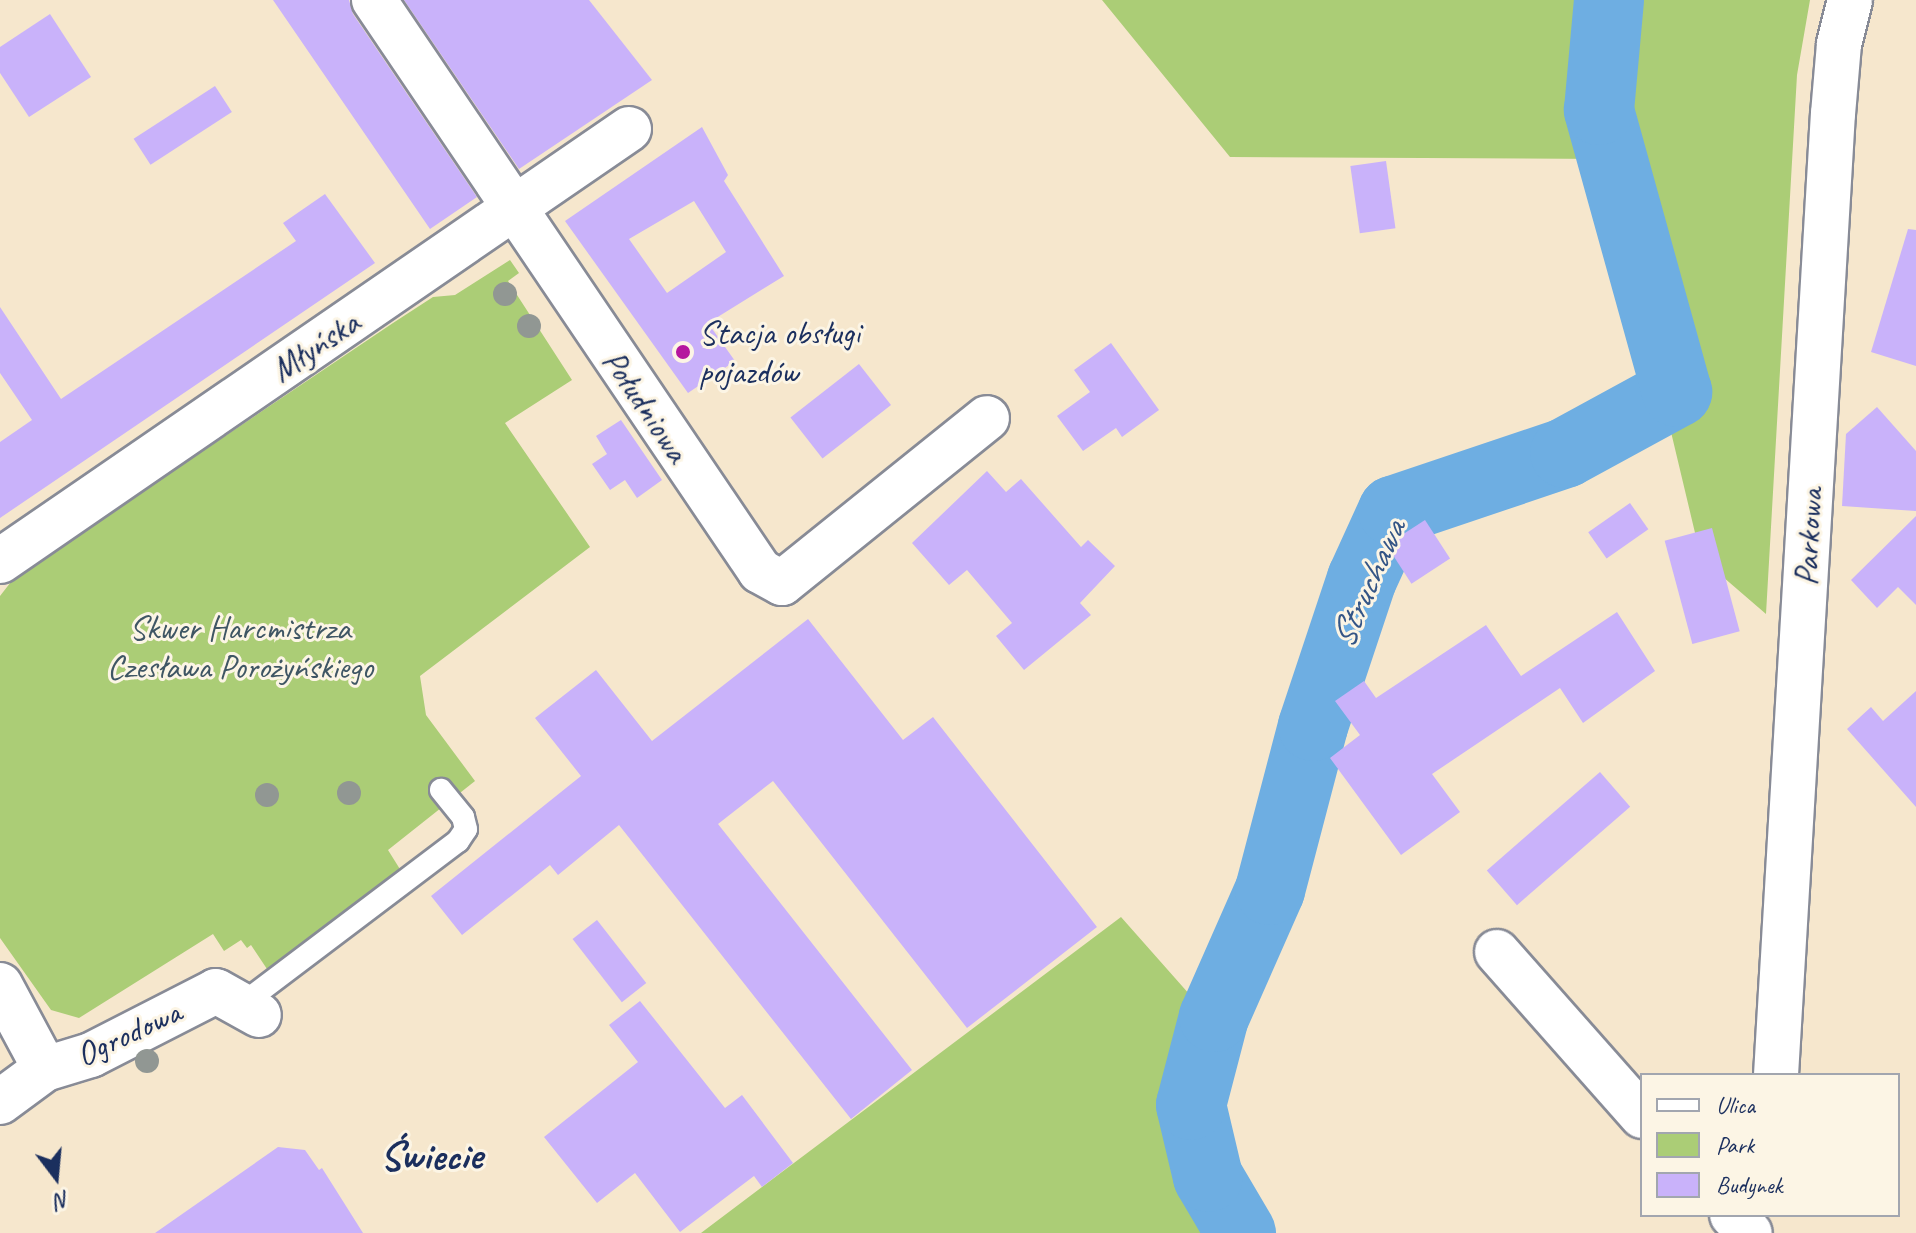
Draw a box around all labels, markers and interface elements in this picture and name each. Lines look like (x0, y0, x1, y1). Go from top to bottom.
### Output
street label: Młyńska (263, 302, 367, 390)
place label: Stacja obsługi pojazdów (699, 312, 860, 392)
street label: Południowa (594, 342, 698, 470)
marker: Stacja obsługi pojazdów (674, 343, 692, 361)
street label: Parkowa (1785, 487, 1831, 587)
water label: Struchawa (1321, 514, 1415, 654)
park label: Skwer Harcmistrza Czesława Porożyńskiego (107, 607, 373, 686)
street label: Ogrodowa (69, 991, 187, 1075)
legend (1640, 1073, 1900, 1217)
text: Ulica (1716, 1090, 1755, 1120)
text: Park (1716, 1130, 1754, 1160)
district label: Świecie (380, 1131, 482, 1181)
north arrow (16, 1137, 96, 1217)
text: Budynek (1716, 1170, 1782, 1200)
text: N (52, 1185, 73, 1215)

